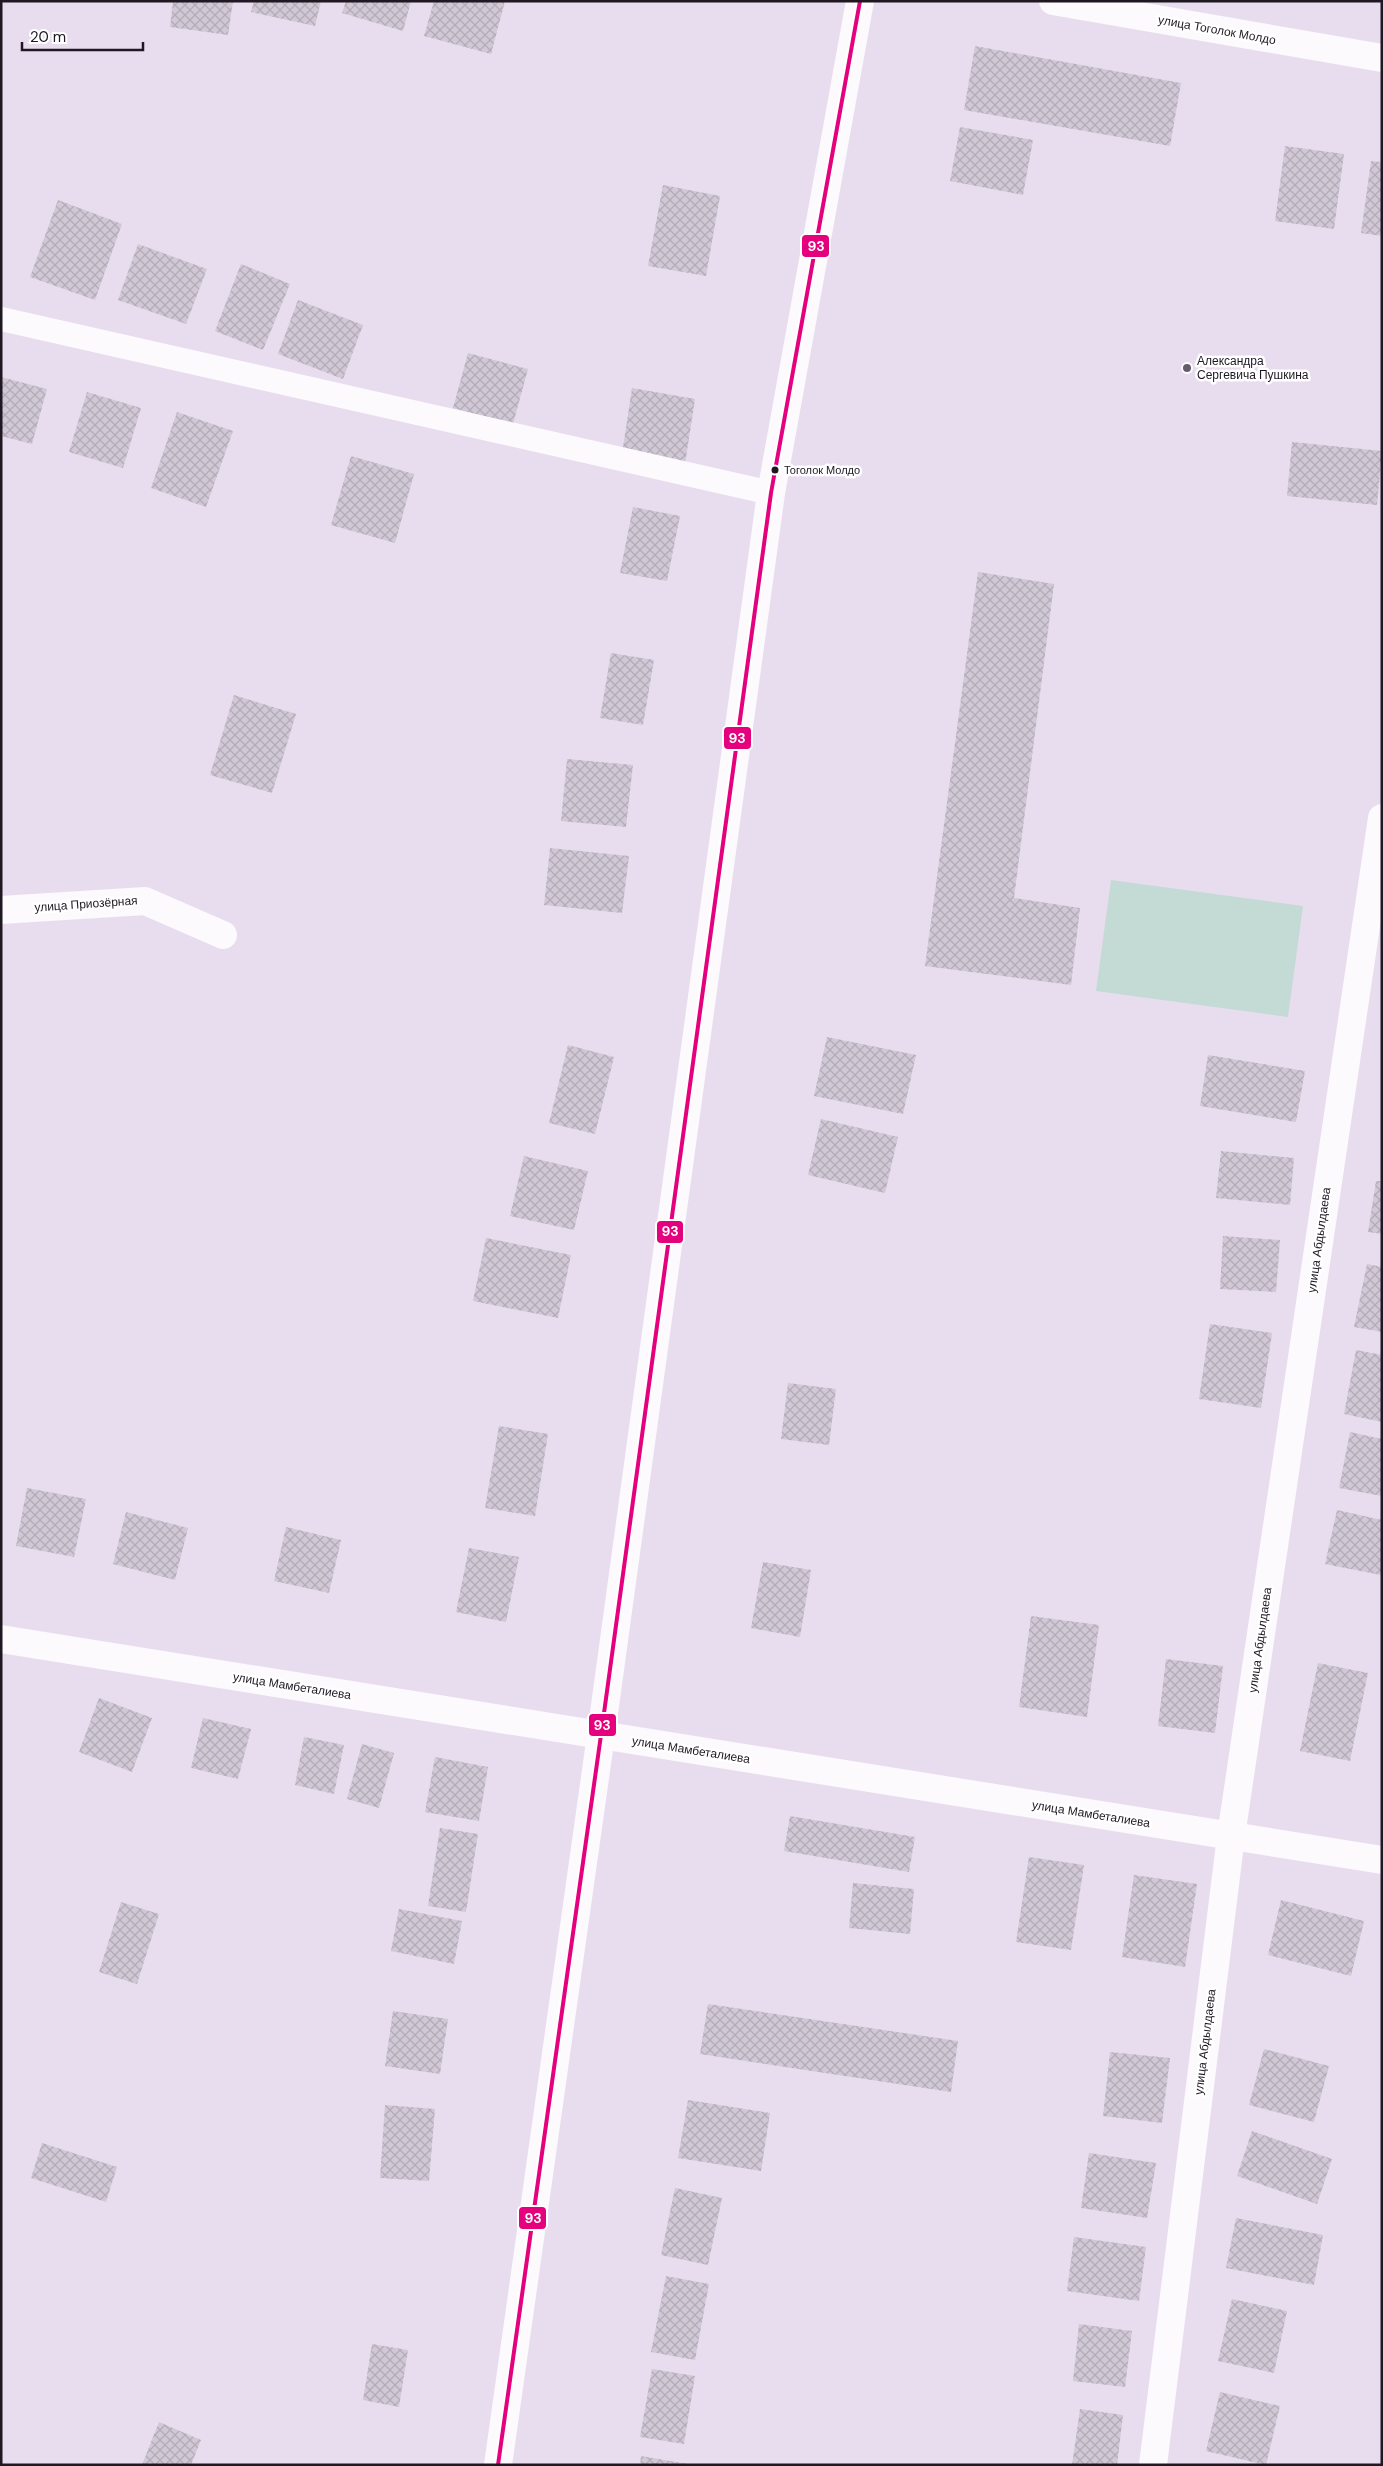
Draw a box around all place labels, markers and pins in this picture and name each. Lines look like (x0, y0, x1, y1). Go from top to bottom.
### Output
place label: Александра Сергевича Пушкина (1197, 353, 1309, 383)
marker: Александра Сергевича Пушкина (1181, 362, 1193, 374)
place label: Тоголок Молдо (784, 463, 860, 477)
marker: Тоголок Молдо (770, 465, 780, 475)

